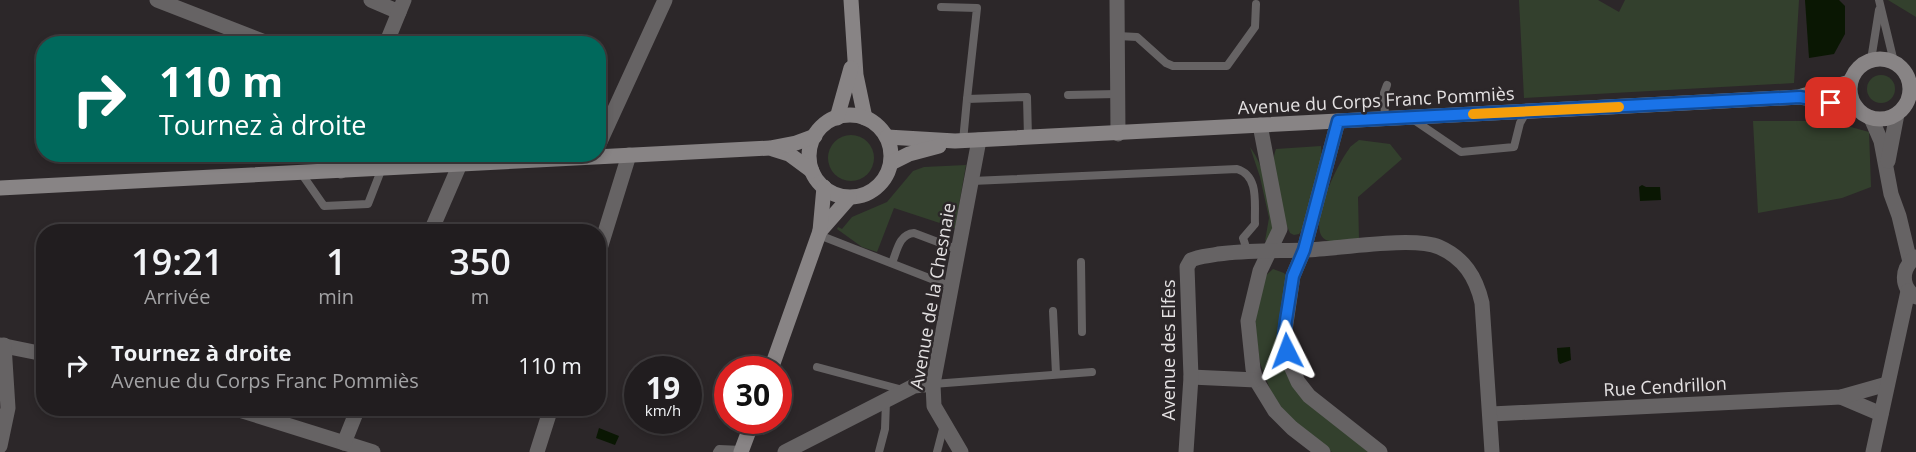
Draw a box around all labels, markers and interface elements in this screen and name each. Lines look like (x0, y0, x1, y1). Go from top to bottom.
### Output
text: 110 m (159, 52, 283, 109)
icon: right (60, 60, 138, 138)
pin (1805, 77, 1856, 128)
street label: Avenue du Corps Franc Pommiès (1237, 81, 1515, 119)
icon: arrive (1814, 86, 1847, 119)
text: Tournez à droite (159, 106, 367, 143)
street label: Avenue de la Chesnaie (904, 201, 960, 391)
text: 19:21 (131, 237, 223, 286)
text: 1 (326, 237, 347, 286)
text: 350 (449, 237, 511, 286)
street label: Avenue des Elfes (1156, 279, 1180, 421)
text: Arrivée (144, 283, 210, 310)
text: min (318, 283, 354, 310)
text: m (471, 283, 489, 310)
position arrow (1255, 319, 1319, 383)
text: Tournez à droite (111, 337, 292, 367)
icon: right (60, 349, 93, 382)
text: 110 m (518, 350, 582, 380)
speed limit sign: 30 (714, 356, 792, 434)
text: Avenue du Corps Franc Pommiès (111, 367, 419, 394)
text: 19 (646, 367, 680, 408)
street label: Rue Cendrillon (1603, 371, 1727, 401)
text: km/h (645, 400, 681, 420)

